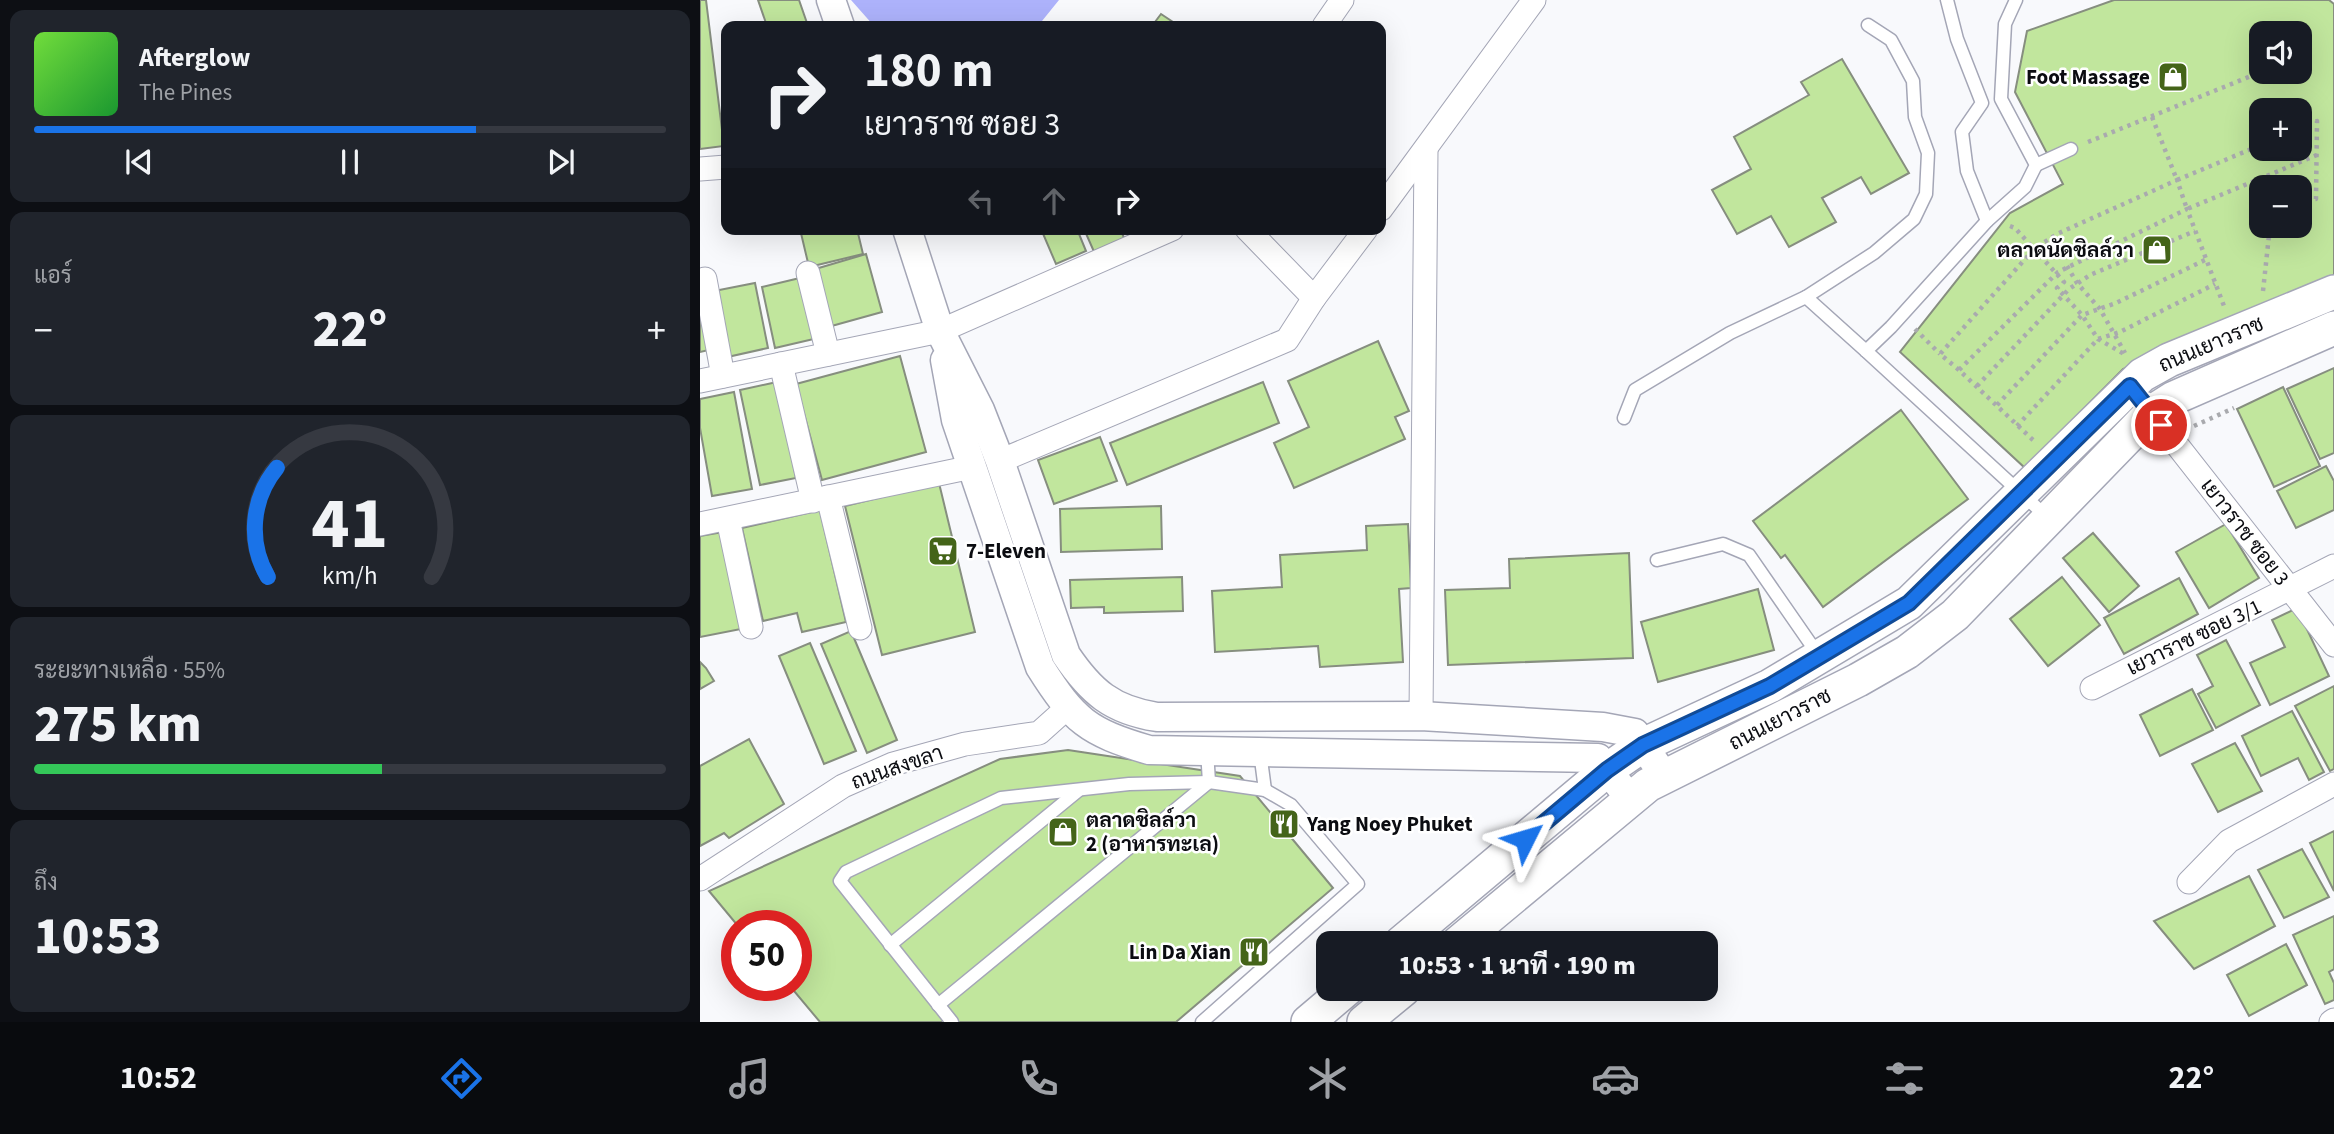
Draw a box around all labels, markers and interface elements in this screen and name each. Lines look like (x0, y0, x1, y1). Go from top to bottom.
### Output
map controls (2249, 21, 2312, 238)
button: sound (2249, 21, 2312, 84)
text: 180 m (864, 36, 993, 106)
text: Afterglow (139, 39, 250, 76)
icon: right (749, 49, 840, 140)
shop icon: Foot Massage (2156, 60, 2190, 94)
place label: Foot Massage (2026, 62, 2150, 92)
text: The Pines (139, 76, 232, 109)
button: + (2249, 98, 2312, 161)
text: เยาวราช ซอย 3 (864, 102, 1060, 148)
icon: previous (120, 143, 158, 181)
icon: pause (331, 143, 369, 181)
icon: next (542, 143, 580, 181)
button: − (2249, 175, 2312, 238)
icon: left (962, 182, 1000, 220)
icon: ahead (1035, 182, 1073, 220)
icon: right (1108, 182, 1146, 220)
shop icon: ตลาดนัดชิลล์วา (2140, 233, 2174, 267)
place label: ตลาดนัดชิลล์วา (1997, 235, 2134, 265)
text: แอร์ (34, 259, 72, 292)
text: 22° (313, 293, 387, 367)
text: − (34, 304, 53, 358)
text: + (647, 304, 666, 358)
street label: ถนนเยาวราช (2154, 308, 2268, 380)
pin (2131, 395, 2191, 455)
icon: arrive (2142, 406, 2180, 444)
text: 41 (312, 472, 388, 576)
street label: เยาวราช ซอย 3 (2194, 472, 2296, 592)
supermarket icon: 7-Eleven (926, 534, 960, 568)
place label: 7-Eleven (966, 536, 1046, 566)
text: km/h (322, 558, 378, 594)
street label: เยวาราช ซอย 3/1 (2122, 591, 2266, 683)
text: ระยะทางเหลือ · 55% (34, 654, 225, 687)
street label: ถนนเยาวราช (1724, 680, 1836, 758)
text: 275 km (34, 688, 202, 762)
street label: ถนนสงขลา (847, 737, 947, 797)
position arrow (1488, 802, 1562, 876)
place label: ตลาดชิลล์วา 2 (อาหารทะเล) (1086, 805, 1219, 859)
restaurant icon: Yang Noey Phuket (1267, 807, 1301, 841)
place label: Yang Noey Phuket (1306, 809, 1473, 839)
shop icon: ตลาดชิลล์วา 2 (อาหารทะเล) (1046, 815, 1080, 849)
text: ถึง (34, 866, 58, 899)
text: 10:53 (34, 900, 161, 974)
speed limit sign: 50 (721, 910, 812, 1001)
restaurant icon: Lin Da Xian (1237, 935, 1271, 969)
place label: Lin Da Xian (1129, 937, 1231, 967)
text: 10:53 · 1 นาที · 190 m (1398, 947, 1636, 984)
icon: directions (437, 1054, 486, 1103)
icon: music (725, 1054, 774, 1103)
icon: phone (1014, 1054, 1063, 1103)
icon: climate (1303, 1054, 1352, 1103)
icon: car (1591, 1054, 1640, 1103)
icon: filters (1880, 1054, 1929, 1103)
text: 10:52 (120, 1055, 197, 1101)
text: 22° (2169, 1055, 2214, 1101)

